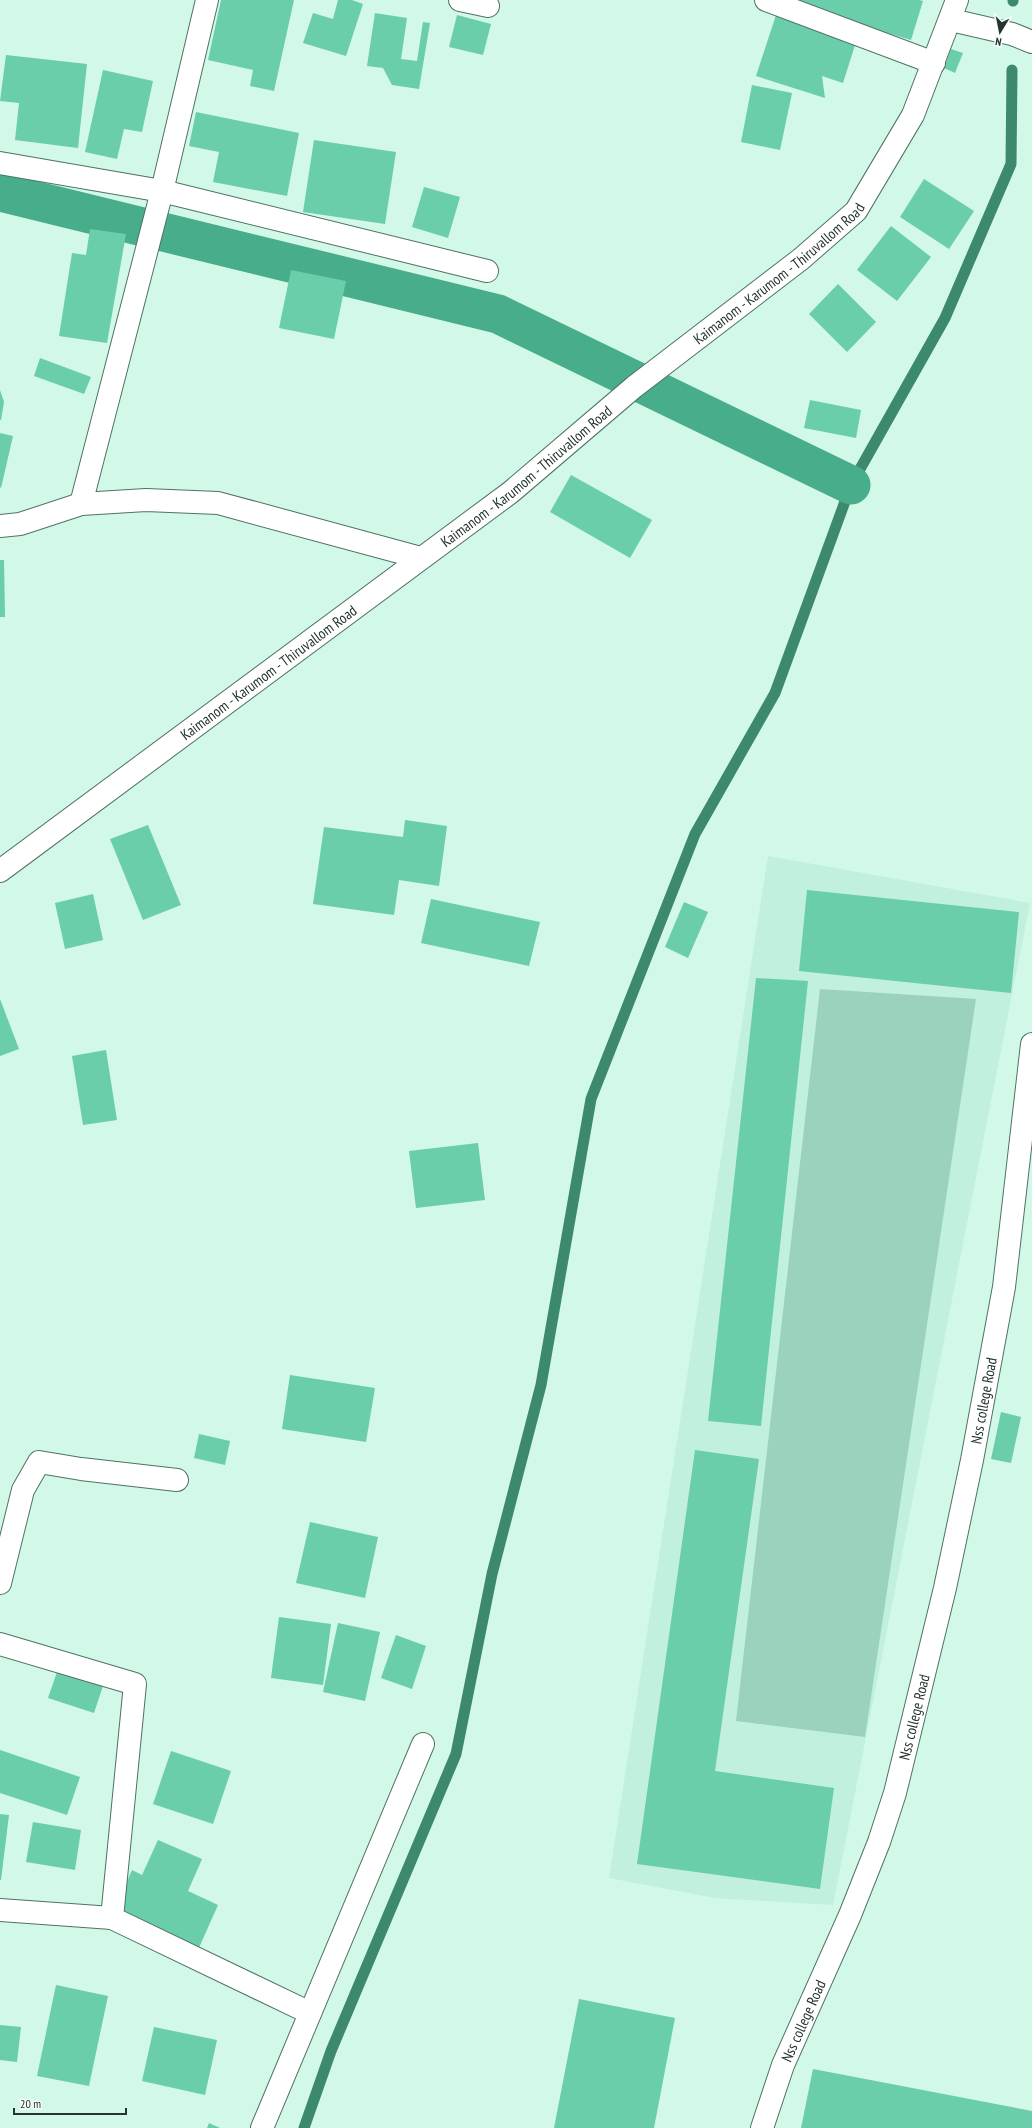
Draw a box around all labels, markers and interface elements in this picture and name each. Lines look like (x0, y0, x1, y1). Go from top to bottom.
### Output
north arrow (980, 12, 1020, 52)
text: N (994, 34, 1002, 49)
street label: Kaimanom - Karumom - Thiruvallom Road (689, 199, 868, 348)
street label: Kaimanom - Karumom - Thiruvallom Road (437, 401, 615, 551)
street label: Kaimanom - Karumom - Thiruvallom Road (176, 600, 360, 744)
street label: Nss college Road (966, 1356, 1000, 1445)
street label: Nss college Road (894, 1672, 933, 1762)
street label: Nss college Road (776, 1977, 829, 2064)
scale bar (14, 2090, 126, 2116)
text: 20 m (20, 2096, 41, 2111)

